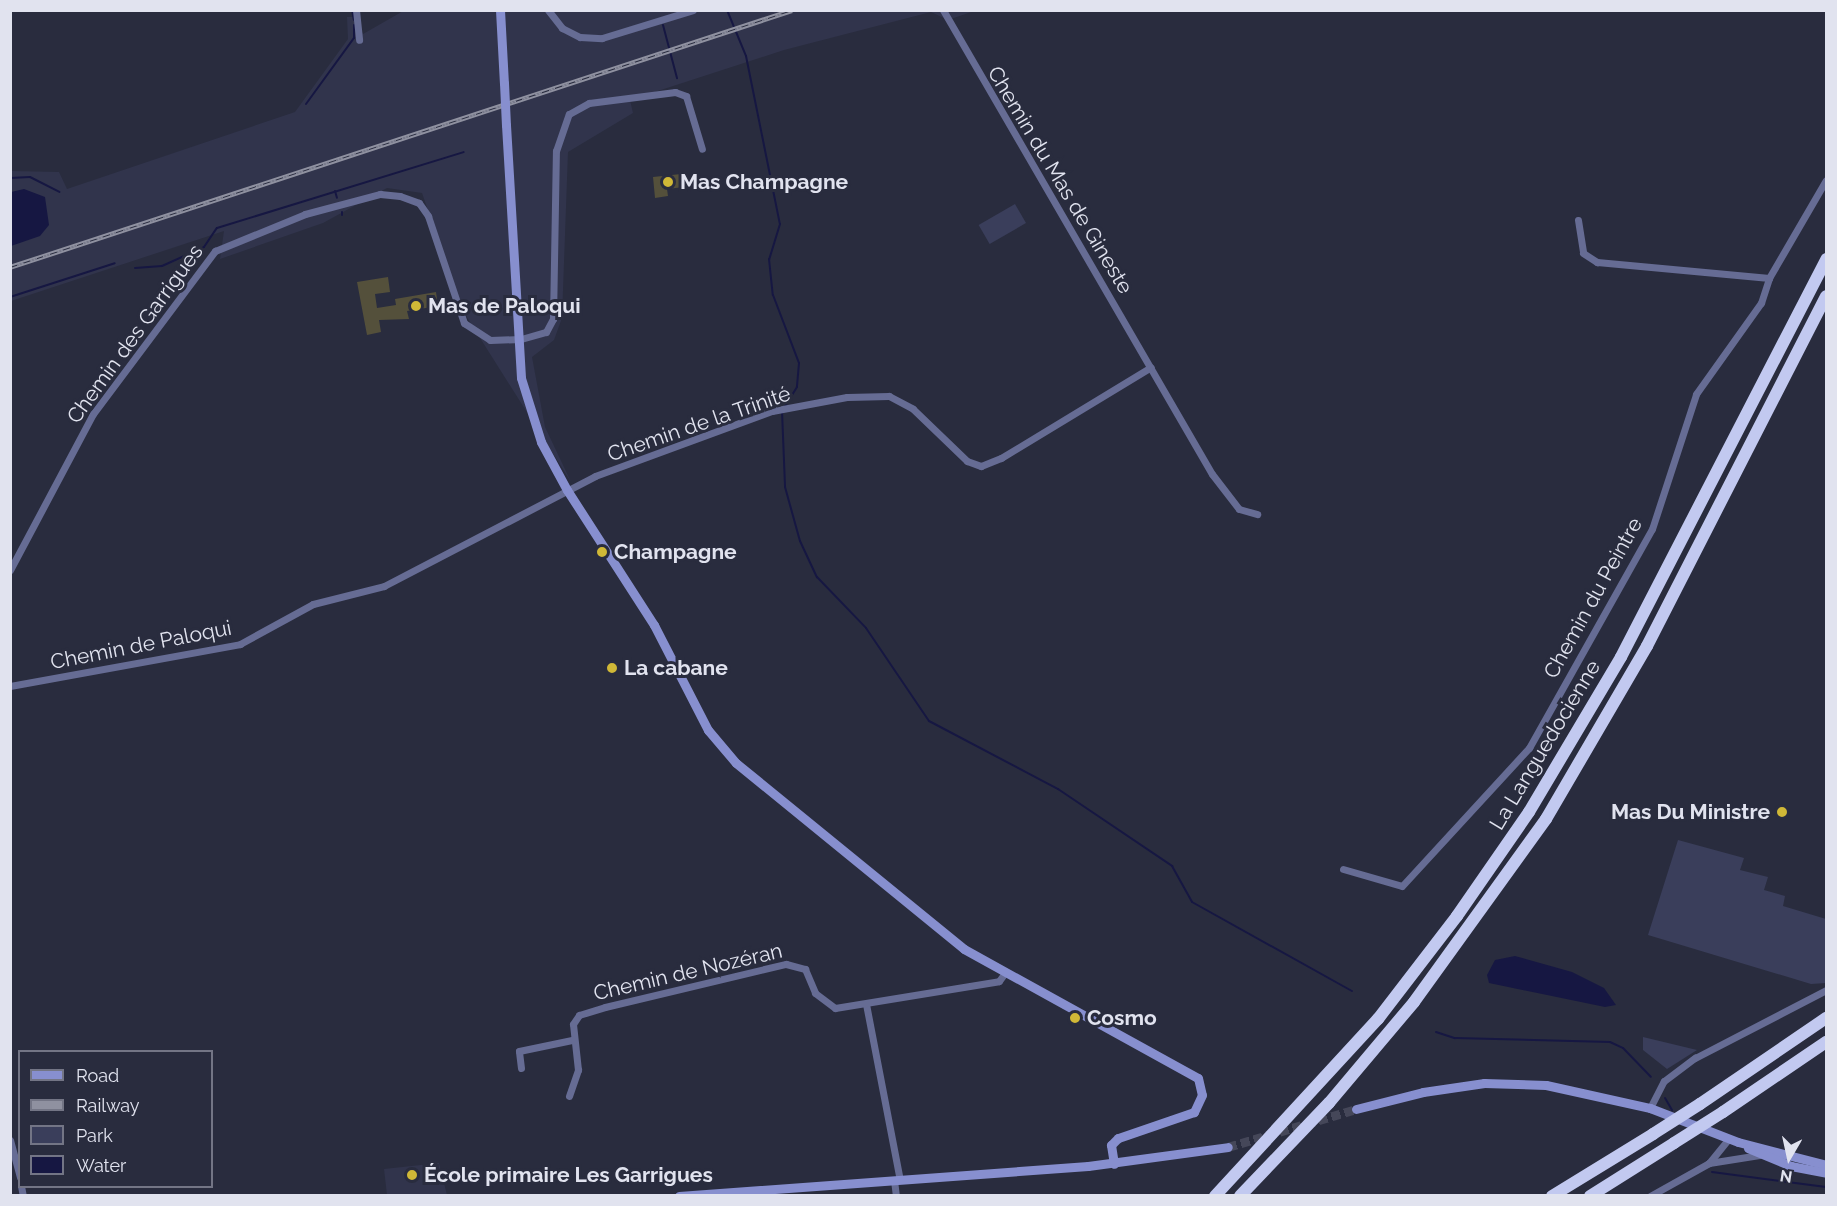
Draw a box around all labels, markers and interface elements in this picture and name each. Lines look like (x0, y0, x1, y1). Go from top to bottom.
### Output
street label: Chemin du Mas de Gineste (982, 62, 1138, 298)
place label: Mas Champagne (680, 169, 848, 195)
marker: Mas Champagne (661, 175, 675, 189)
street label: Chemin des Garrigues (62, 240, 208, 428)
place label: Mas de Paloqui (428, 293, 581, 319)
marker: Mas de Paloqui (409, 299, 423, 313)
street label: Chemin de la Trinité (604, 381, 794, 467)
street label: Chemin du Peintre (1538, 513, 1648, 683)
place label: Champagne (614, 539, 737, 565)
marker: Champagne (595, 545, 609, 559)
street label: Chemin de Paloqui (48, 615, 234, 675)
place label: La cabane (624, 655, 728, 681)
street label: La Languedocienne (1484, 656, 1606, 834)
marker: La cabane (605, 661, 619, 675)
place label: Mas Du Ministre (1611, 799, 1770, 825)
marker: Mas Du Ministre (1775, 805, 1789, 819)
street label: Chemin de Nozéran (591, 938, 785, 1006)
place label: Cosmo (1087, 1005, 1157, 1031)
marker: Cosmo (1068, 1011, 1082, 1025)
legend (18, 1050, 213, 1188)
text: Road (76, 1065, 119, 1086)
text: Railway (76, 1095, 140, 1116)
text: Park (76, 1125, 113, 1146)
north arrow (1759, 1128, 1819, 1188)
text: Water (76, 1155, 126, 1176)
place label: École primaire Les Garrigues (424, 1162, 713, 1188)
text: N (1779, 1166, 1794, 1187)
marker: École primaire Les Garrigues (405, 1168, 419, 1182)

